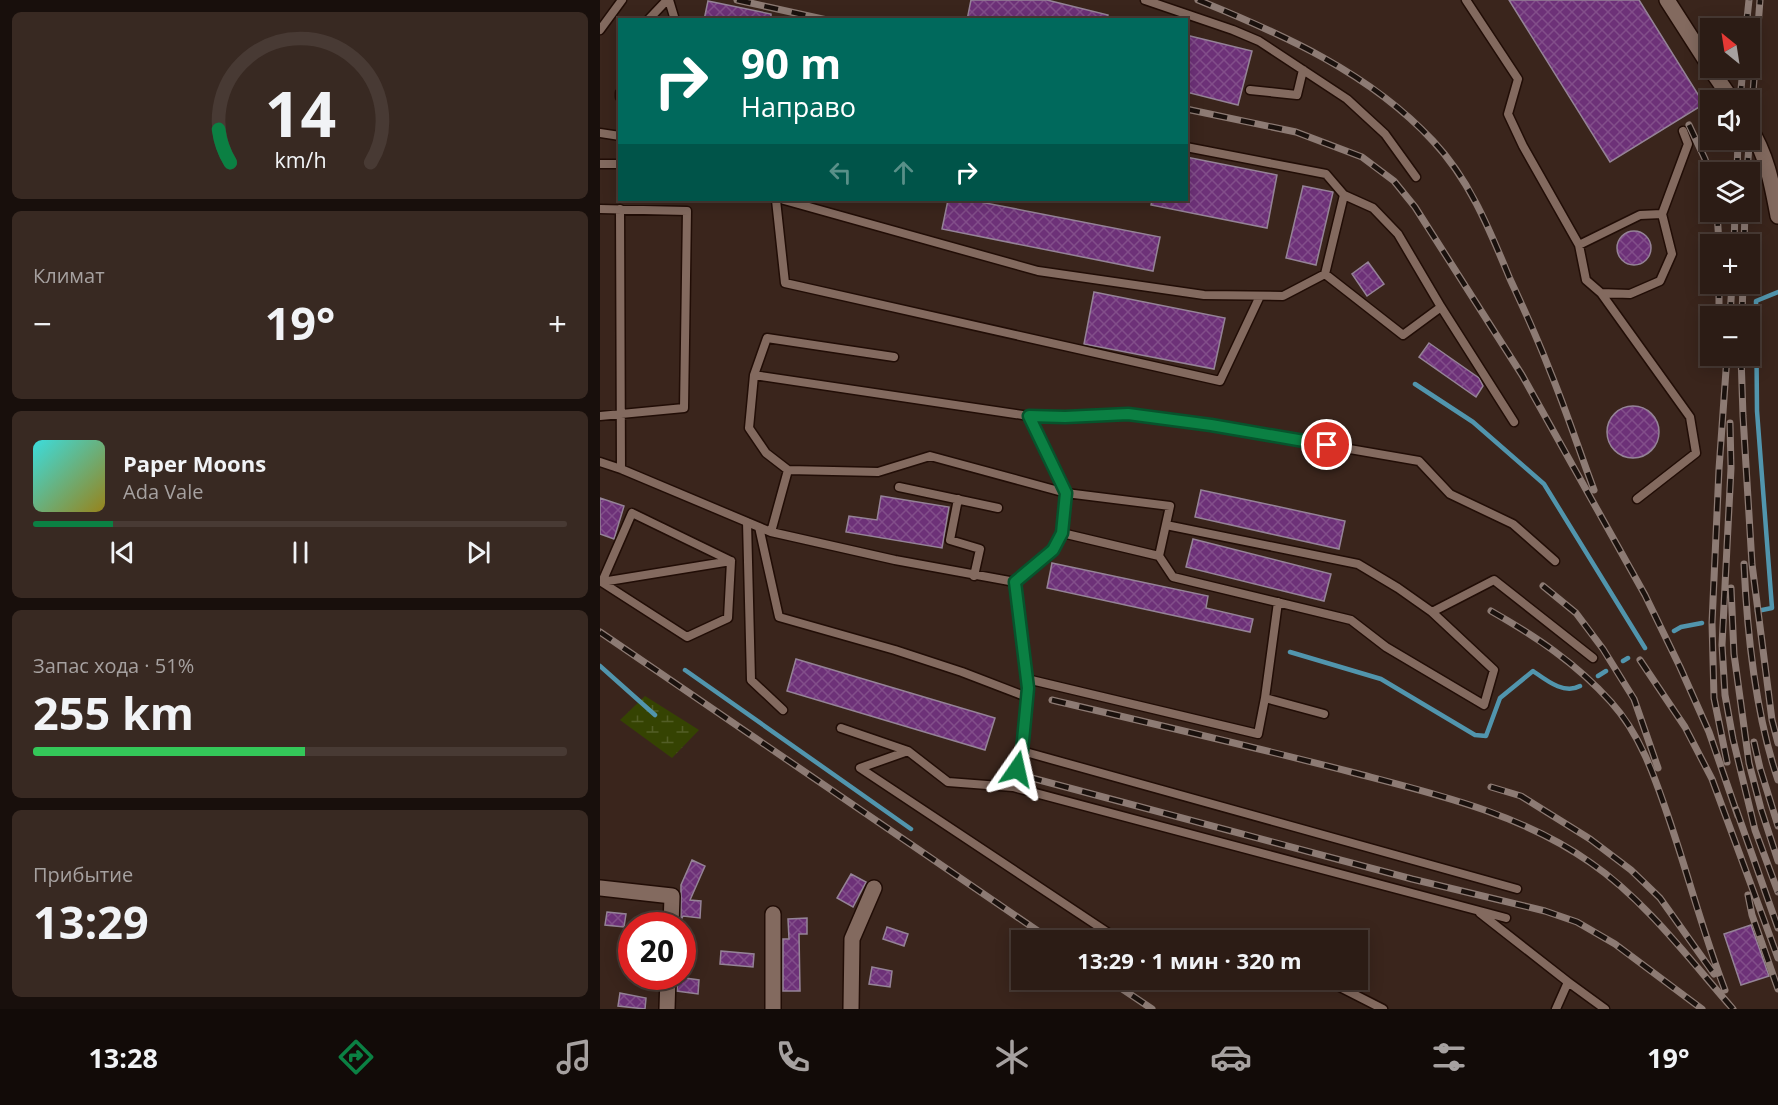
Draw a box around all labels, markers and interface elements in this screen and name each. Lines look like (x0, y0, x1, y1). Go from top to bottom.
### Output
north arrow (1700, 18, 1760, 78)
map controls (1700, 18, 1760, 366)
text: 90 m (741, 34, 841, 91)
icon: right (642, 42, 720, 120)
text: 14 (264, 70, 336, 155)
text: Направо (741, 88, 856, 125)
button: sound (1700, 90, 1760, 150)
text: km/h (274, 145, 326, 174)
icon: left (824, 156, 857, 189)
icon: ahead (887, 156, 920, 189)
icon: right (950, 156, 983, 189)
button: layers (1700, 162, 1760, 222)
button: + (1700, 234, 1760, 294)
text: Климат (33, 262, 105, 289)
text: 19° (265, 292, 335, 353)
text: − (33, 301, 52, 346)
text: + (548, 301, 567, 346)
button: − (1700, 306, 1760, 366)
pin (1301, 419, 1352, 470)
icon: arrive (1310, 428, 1343, 461)
text: Paper Moons (123, 448, 266, 478)
text: Ada Vale (123, 478, 204, 505)
icon: previous (106, 536, 139, 569)
icon: pause (284, 536, 317, 569)
icon: next (462, 536, 495, 569)
text: Запас хода · 51% (33, 652, 194, 679)
text: 255 km (33, 682, 194, 743)
position arrow (985, 737, 1049, 801)
text: Прибытие (33, 861, 133, 888)
text: 13:29 (33, 891, 149, 952)
speed limit sign: 20 (618, 912, 696, 990)
text: 13:29 · 1 мин · 320 m (1077, 945, 1302, 975)
icon: directions (335, 1036, 377, 1078)
icon: music (553, 1036, 595, 1078)
icon: phone (772, 1036, 814, 1078)
icon: climate (991, 1036, 1033, 1078)
icon: car (1210, 1036, 1252, 1078)
icon: filters (1428, 1036, 1470, 1078)
text: 13:28 (88, 1039, 158, 1076)
text: 19° (1647, 1039, 1690, 1076)

